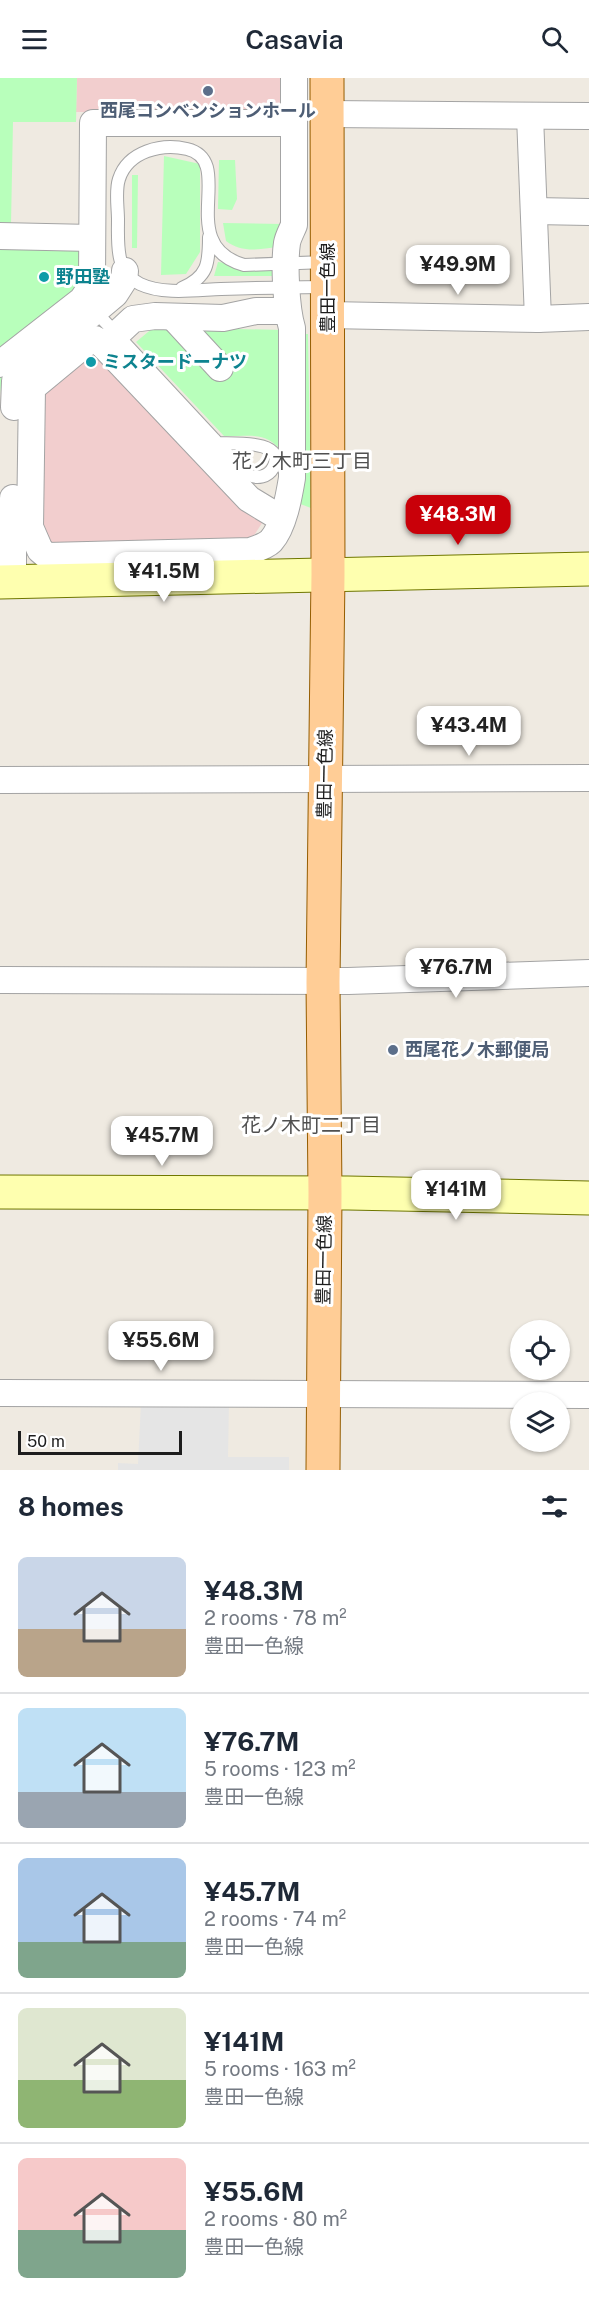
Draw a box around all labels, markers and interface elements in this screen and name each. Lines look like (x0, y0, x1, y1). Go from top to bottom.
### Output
icon: menu (18, 23, 51, 56)
text: Casavia (245, 23, 344, 55)
icon: search (538, 23, 571, 56)
marker: 西尾コンベンションホール (201, 84, 215, 98)
place label: 西尾コンベンションホール (100, 100, 316, 121)
street label: 豊田一色線 (317, 243, 338, 333)
pin: ¥49.9M (409, 245, 507, 296)
text: ¥49.9M (420, 252, 496, 276)
place label: 野田塾 (56, 266, 110, 287)
marker: 野田塾 (37, 270, 51, 284)
place label: ミスタードーナツ (103, 351, 247, 372)
marker: ミスタードーナツ (84, 355, 98, 369)
district label: 花ノ木町三丁目 (232, 449, 372, 473)
pin: ¥48.3M (409, 495, 507, 546)
text: ¥48.3M (420, 502, 496, 526)
pin: ¥41.5M (115, 552, 213, 603)
text: ¥41.5M (128, 559, 200, 583)
pin: ¥43.4M (420, 706, 518, 757)
text: ¥43.4M (431, 713, 507, 737)
street label: 豊田一色線 (313, 729, 336, 819)
pin: ¥76.7M (407, 948, 505, 999)
text: ¥76.7M (419, 955, 493, 979)
place label: 西尾花ノ木郵便局 (405, 1039, 549, 1060)
marker: 西尾花ノ木郵便局 (386, 1043, 400, 1057)
district label: 花ノ木町二丁目 (241, 1113, 381, 1137)
pin: ¥45.7M (113, 1116, 211, 1167)
text: ¥45.7M (125, 1123, 199, 1147)
pin: ¥141M (414, 1170, 498, 1221)
text: ¥141M (425, 1177, 487, 1201)
street label: 豊田一色線 (312, 1215, 335, 1305)
map controls (510, 1320, 570, 1452)
button: locate (510, 1320, 570, 1380)
pin: ¥55.6M (112, 1321, 210, 1372)
text: ¥55.6M (122, 1328, 200, 1352)
button: layers (510, 1392, 570, 1452)
scale bar (18, 1428, 182, 1456)
text: 50 m (27, 1432, 65, 1451)
icon: filters (538, 1490, 571, 1523)
text: 8 homes (18, 1491, 124, 1522)
text: ¥48.3M (204, 1575, 304, 1606)
icon: home (66, 1581, 138, 1653)
text: 2 rooms · 78 m² (204, 1606, 347, 1630)
text: 豊田一色線 (204, 1634, 304, 1658)
text: ¥76.7M (204, 1726, 299, 1757)
icon: home (66, 1732, 138, 1804)
text: 5 rooms · 123 m² (204, 1757, 356, 1781)
text: 豊田一色線 (204, 1785, 304, 1809)
text: ¥45.7M (204, 1876, 300, 1907)
icon: home (66, 1882, 138, 1954)
text: 2 rooms · 74 m² (204, 1907, 346, 1931)
text: 豊田一色線 (204, 1935, 304, 1959)
text: ¥141M (204, 2026, 284, 2057)
icon: home (66, 2032, 138, 2104)
text: 5 rooms · 163 m² (204, 2057, 356, 2081)
text: 豊田一色線 (204, 2085, 304, 2109)
text: ¥55.6M (204, 2176, 304, 2207)
icon: home (66, 2182, 138, 2254)
text: 2 rooms · 80 m² (204, 2207, 347, 2231)
text: 豊田一色線 (204, 2235, 304, 2259)

